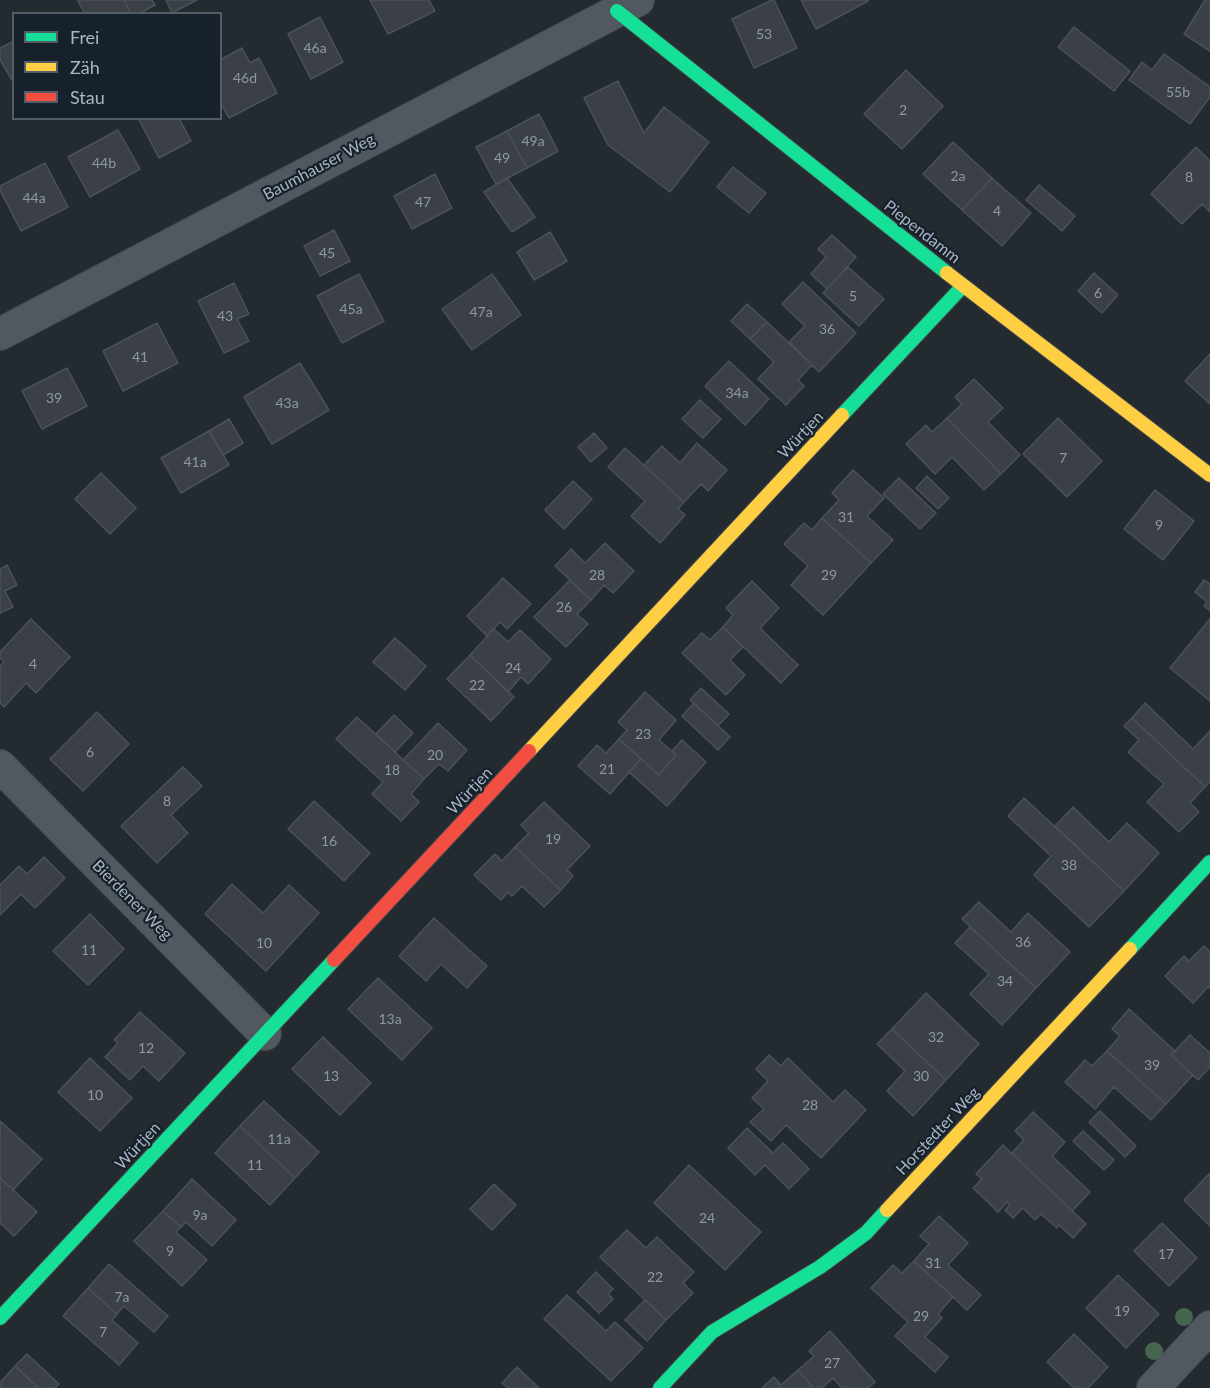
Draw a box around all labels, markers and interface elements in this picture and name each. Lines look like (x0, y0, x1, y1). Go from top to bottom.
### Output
legend (12, 12, 222, 120)
text: Frei (70, 26, 99, 48)
house number: 53 (756, 26, 772, 42)
house number: 46a (303, 40, 327, 56)
text: Zäh (70, 56, 100, 78)
house number: 46d (233, 70, 257, 86)
house number: 55b (1166, 84, 1190, 100)
text: Stau (70, 86, 105, 108)
house number: 2 (899, 102, 907, 118)
street label: Baumhauser Weg (260, 129, 378, 205)
house number: 49a (521, 133, 545, 149)
house number: 49 (494, 150, 510, 166)
house number: 44b (92, 155, 116, 171)
house number: 2a (950, 168, 966, 184)
house number: 8 (1185, 169, 1193, 185)
house number: 44a (22, 190, 46, 206)
house number: 47 (415, 194, 431, 210)
street label: Piependamm (880, 196, 964, 268)
house number: 4 (993, 203, 1001, 219)
house number: 45 (319, 245, 335, 261)
house number: 6 (1094, 285, 1102, 301)
house number: 5 (849, 288, 857, 304)
house number: 45a (339, 301, 363, 317)
house number: 47a (469, 304, 493, 320)
house number: 43 (217, 308, 233, 324)
house number: 36 (819, 321, 835, 337)
house number: 41 (132, 349, 148, 365)
house number: 34a (725, 385, 749, 401)
house number: 39 (46, 390, 62, 406)
house number: 43a (275, 395, 299, 411)
street label: Würtjen (774, 407, 828, 463)
house number: 7 (1059, 450, 1067, 466)
house number: 41a (183, 454, 207, 470)
house number: 31 (838, 509, 854, 525)
house number: 9 (1155, 517, 1163, 533)
house number: 28 (589, 567, 605, 583)
house number: 29 (821, 567, 837, 583)
house number: 26 (556, 599, 572, 615)
house number: 4 (29, 656, 37, 672)
house number: 24 (505, 660, 521, 676)
house number: 22 (469, 677, 485, 693)
house number: 23 (635, 726, 651, 742)
house number: 6 (86, 744, 94, 760)
house number: 20 (427, 747, 443, 763)
house number: 21 (599, 761, 615, 777)
house number: 18 (384, 762, 400, 778)
street label: Würtjen (443, 763, 497, 819)
house number: 8 (163, 793, 171, 809)
house number: 19 (545, 831, 561, 847)
house number: 16 (321, 833, 337, 849)
street label: Bierdener Weg (88, 856, 176, 944)
house number: 38 (1061, 857, 1077, 873)
house number: 36 (1015, 934, 1031, 950)
house number: 10 (256, 935, 272, 951)
house number: 11 (81, 942, 97, 958)
house number: 34 (997, 973, 1013, 989)
house number: 13a (378, 1011, 402, 1027)
house number: 32 (928, 1029, 944, 1045)
house number: 12 (138, 1040, 154, 1056)
house number: 39 (1144, 1057, 1160, 1073)
house number: 13 (323, 1068, 339, 1084)
house number: 30 (913, 1068, 929, 1084)
street label: Horstedter Weg (892, 1083, 984, 1179)
house number: 10 (87, 1087, 103, 1103)
house number: 28 (802, 1097, 818, 1113)
street label: Würtjen (111, 1118, 165, 1174)
house number: 11a (267, 1131, 291, 1147)
house number: 11 (247, 1157, 263, 1173)
house number: 9a (192, 1207, 208, 1223)
house number: 24 (699, 1210, 715, 1226)
house number: 9 (166, 1243, 174, 1259)
house number: 17 (1158, 1246, 1174, 1262)
house number: 31 (925, 1255, 941, 1271)
house number: 22 (647, 1269, 663, 1285)
house number: 7a (114, 1289, 130, 1305)
house number: 19 (1114, 1303, 1130, 1319)
house number: 29 (913, 1308, 929, 1324)
house number: 7 (99, 1324, 107, 1340)
house number: 27 (824, 1355, 840, 1371)

